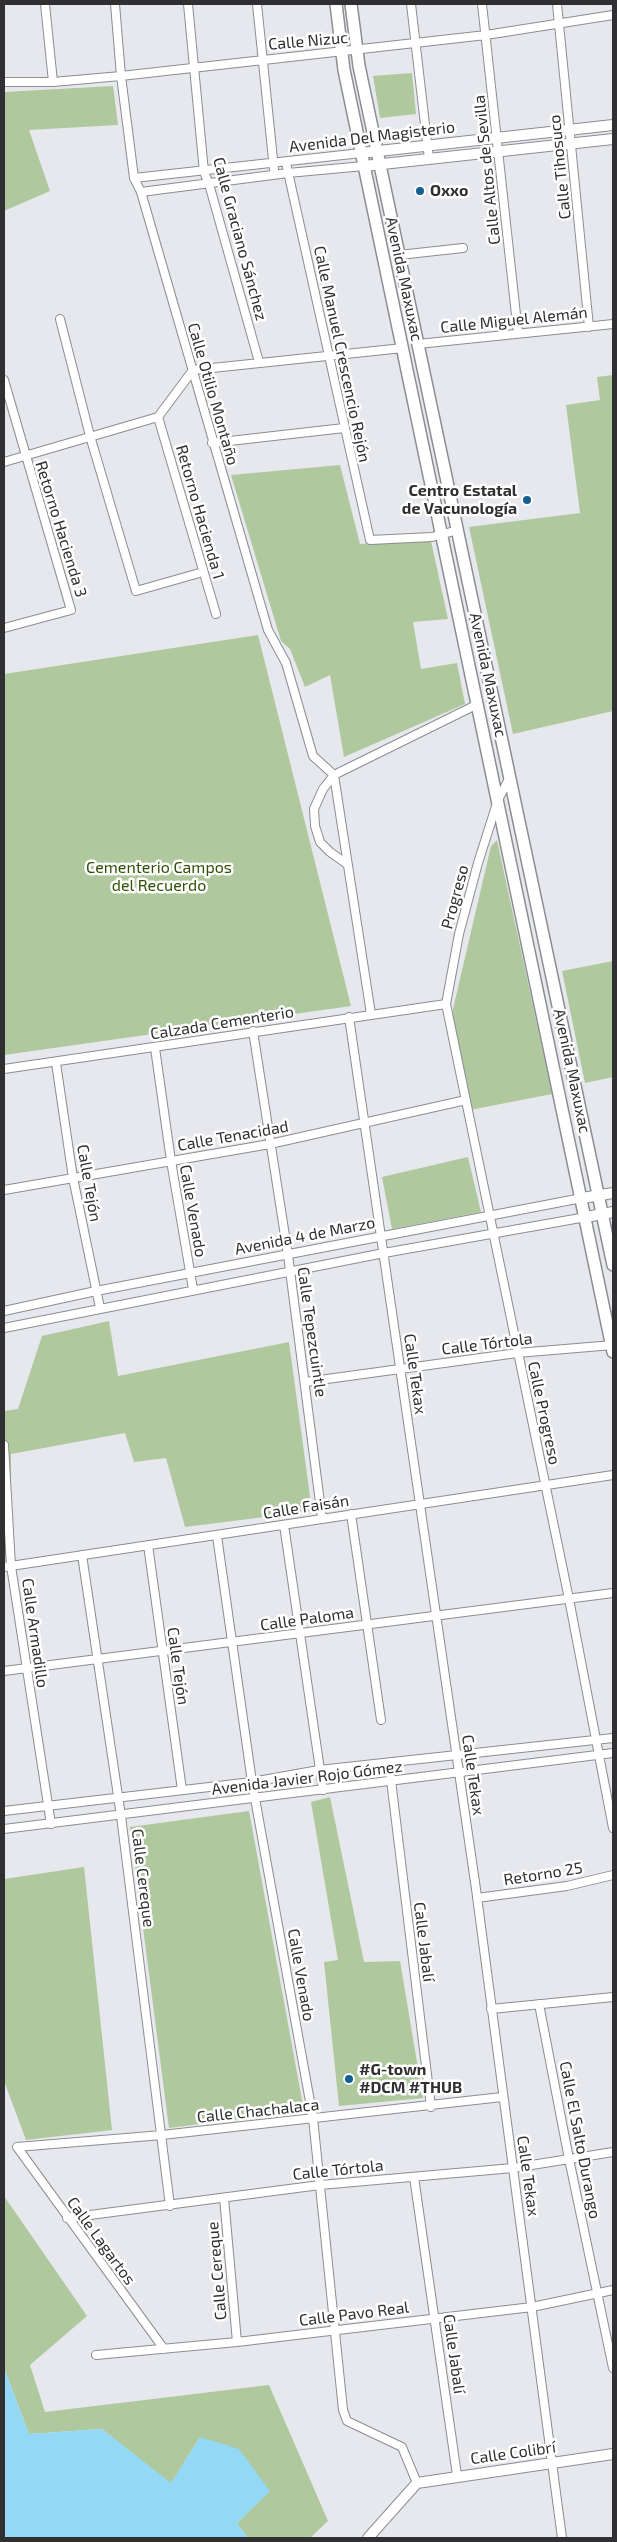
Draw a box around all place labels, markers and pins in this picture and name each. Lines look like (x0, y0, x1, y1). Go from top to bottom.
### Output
place label: Oxxo (430, 181, 468, 201)
marker: Oxxo (414, 185, 426, 197)
place label: Centro Estatal de Vacunología (402, 481, 517, 519)
marker: Centro Estatal de Vacunología (521, 494, 533, 506)
place label: #G-town #DCM #THUB (359, 2060, 462, 2098)
marker: #G-town #DCM #THUB (343, 2073, 355, 2085)

